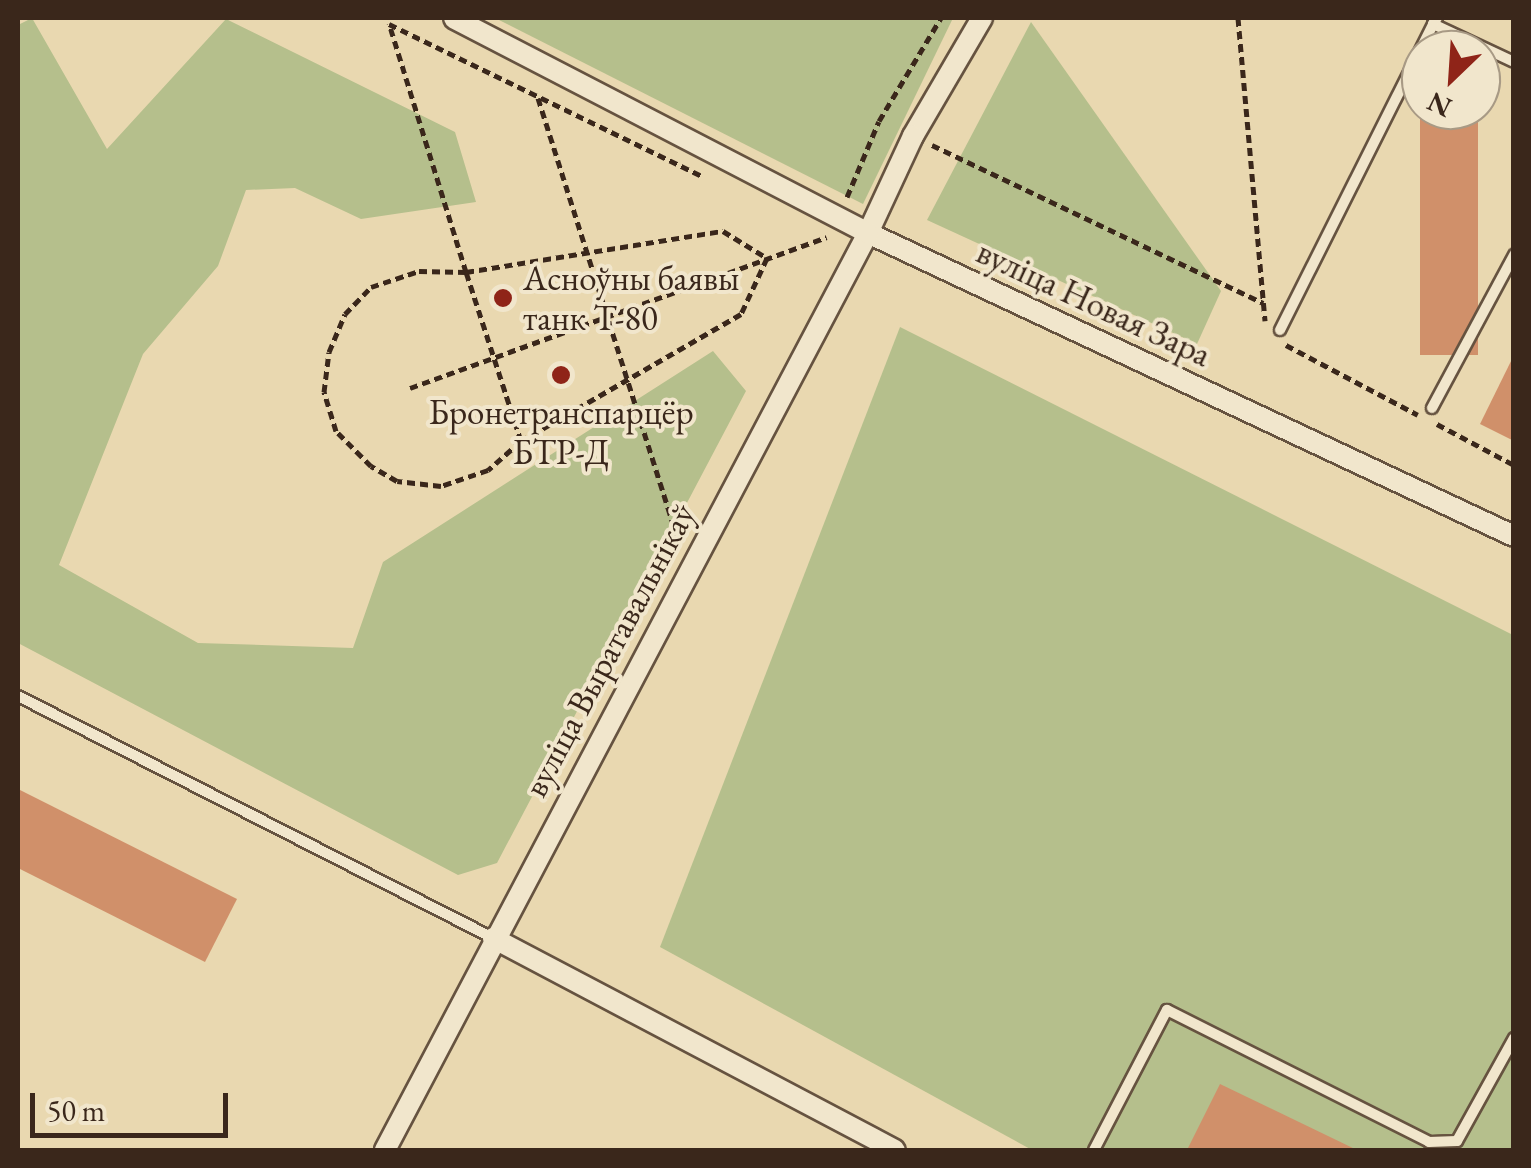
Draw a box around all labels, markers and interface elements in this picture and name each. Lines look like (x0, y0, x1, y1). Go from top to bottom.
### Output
north arrow (1401, 30, 1501, 130)
text: N (1421, 84, 1457, 126)
street label: вуліца Новая Зара (970, 230, 1218, 376)
place label: Асноўны баявы танк Т-80 (523, 257, 739, 339)
marker: Асноўны баявы танк Т-80 (492, 287, 514, 309)
marker: Бронетранспарцёр БТР-Д (550, 364, 572, 386)
place label: Бронетранспарцёр БТР-Д (428, 391, 694, 473)
street label: вуліца Выратавальнікаў (514, 496, 704, 804)
scale bar (35, 1073, 232, 1135)
text: 50 m (47, 1091, 105, 1130)

